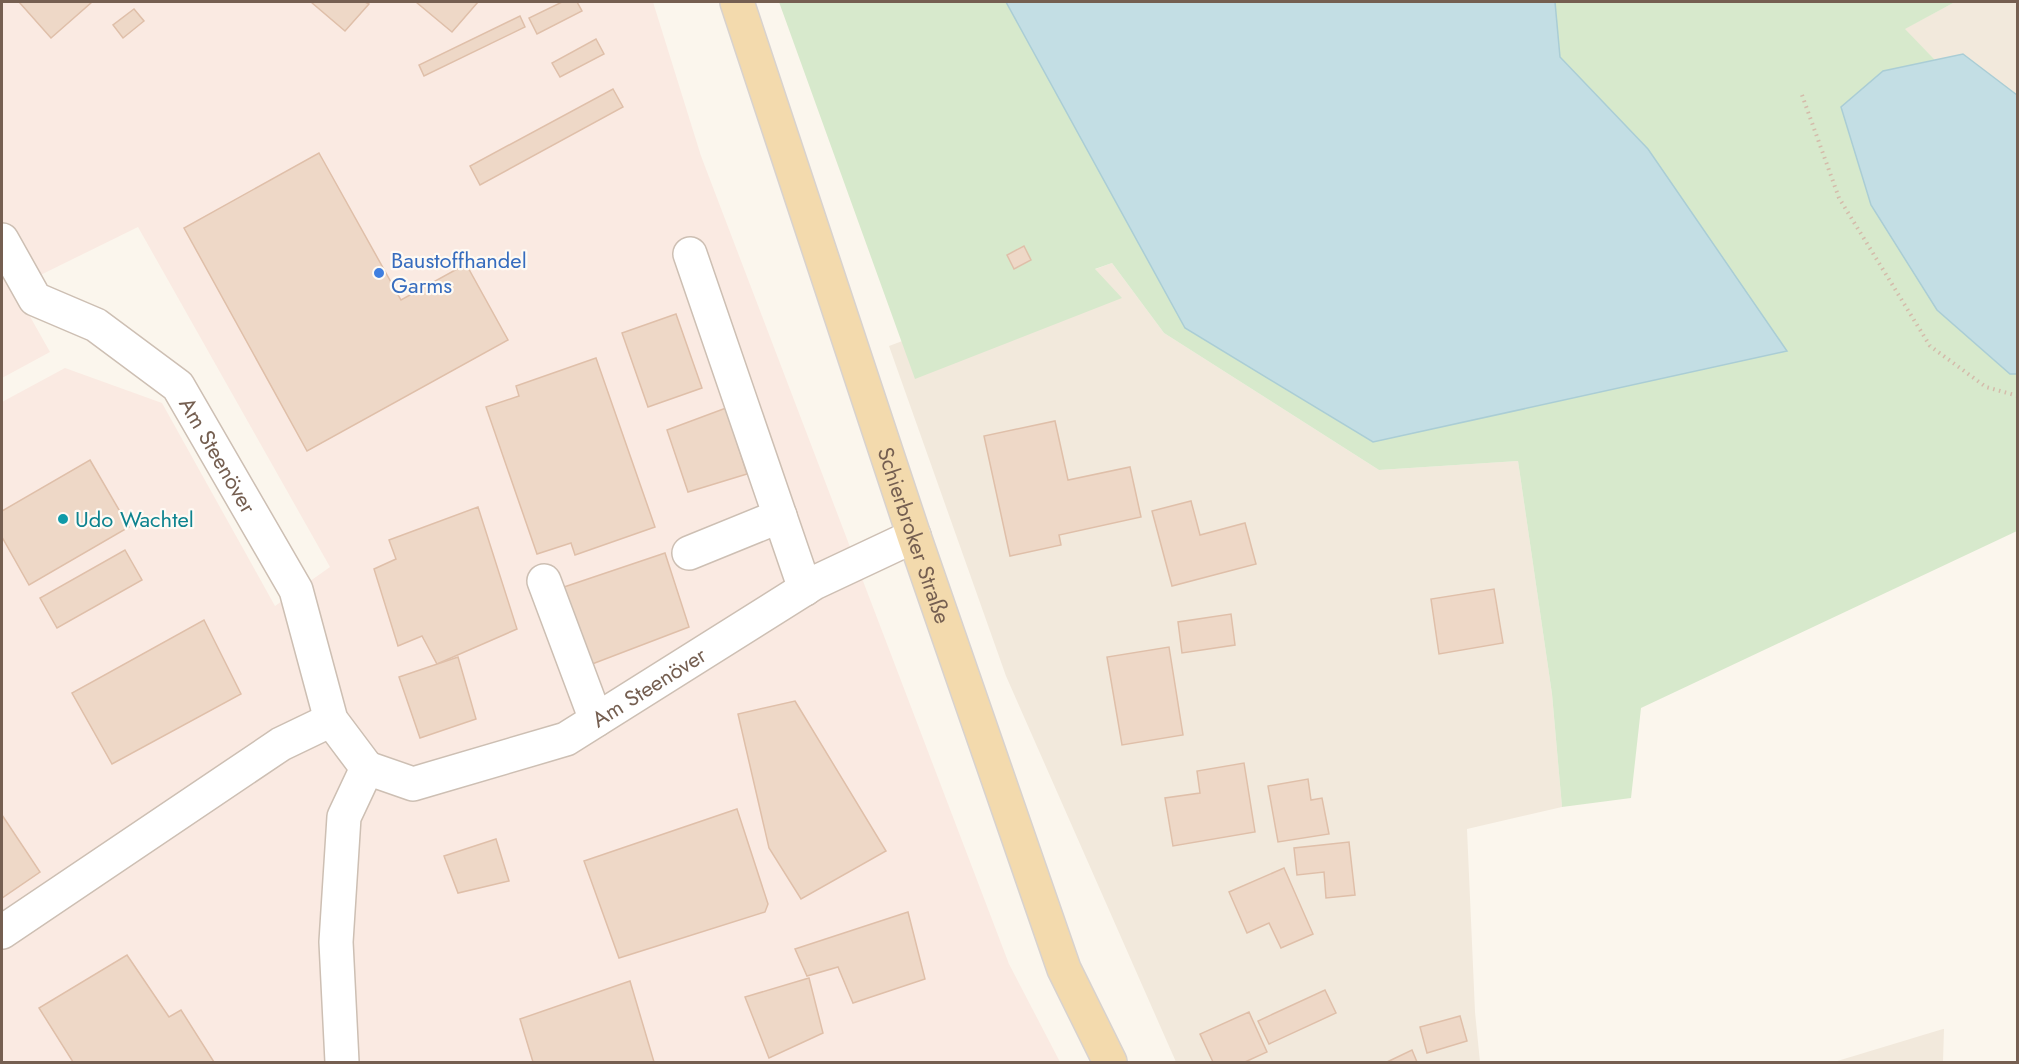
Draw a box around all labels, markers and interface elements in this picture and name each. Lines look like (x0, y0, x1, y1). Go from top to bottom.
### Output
place label: Baustoffhandel Garms (391, 244, 527, 301)
marker: Baustoffhandel Garms (372, 266, 386, 280)
street label: Am Steenöver (172, 391, 265, 520)
street label: Schierbroker Straße (870, 443, 959, 628)
place label: Udo Wachtel (75, 503, 194, 535)
marker: Udo Wachtel (56, 512, 70, 526)
street label: Am Steenöver (585, 639, 713, 735)

